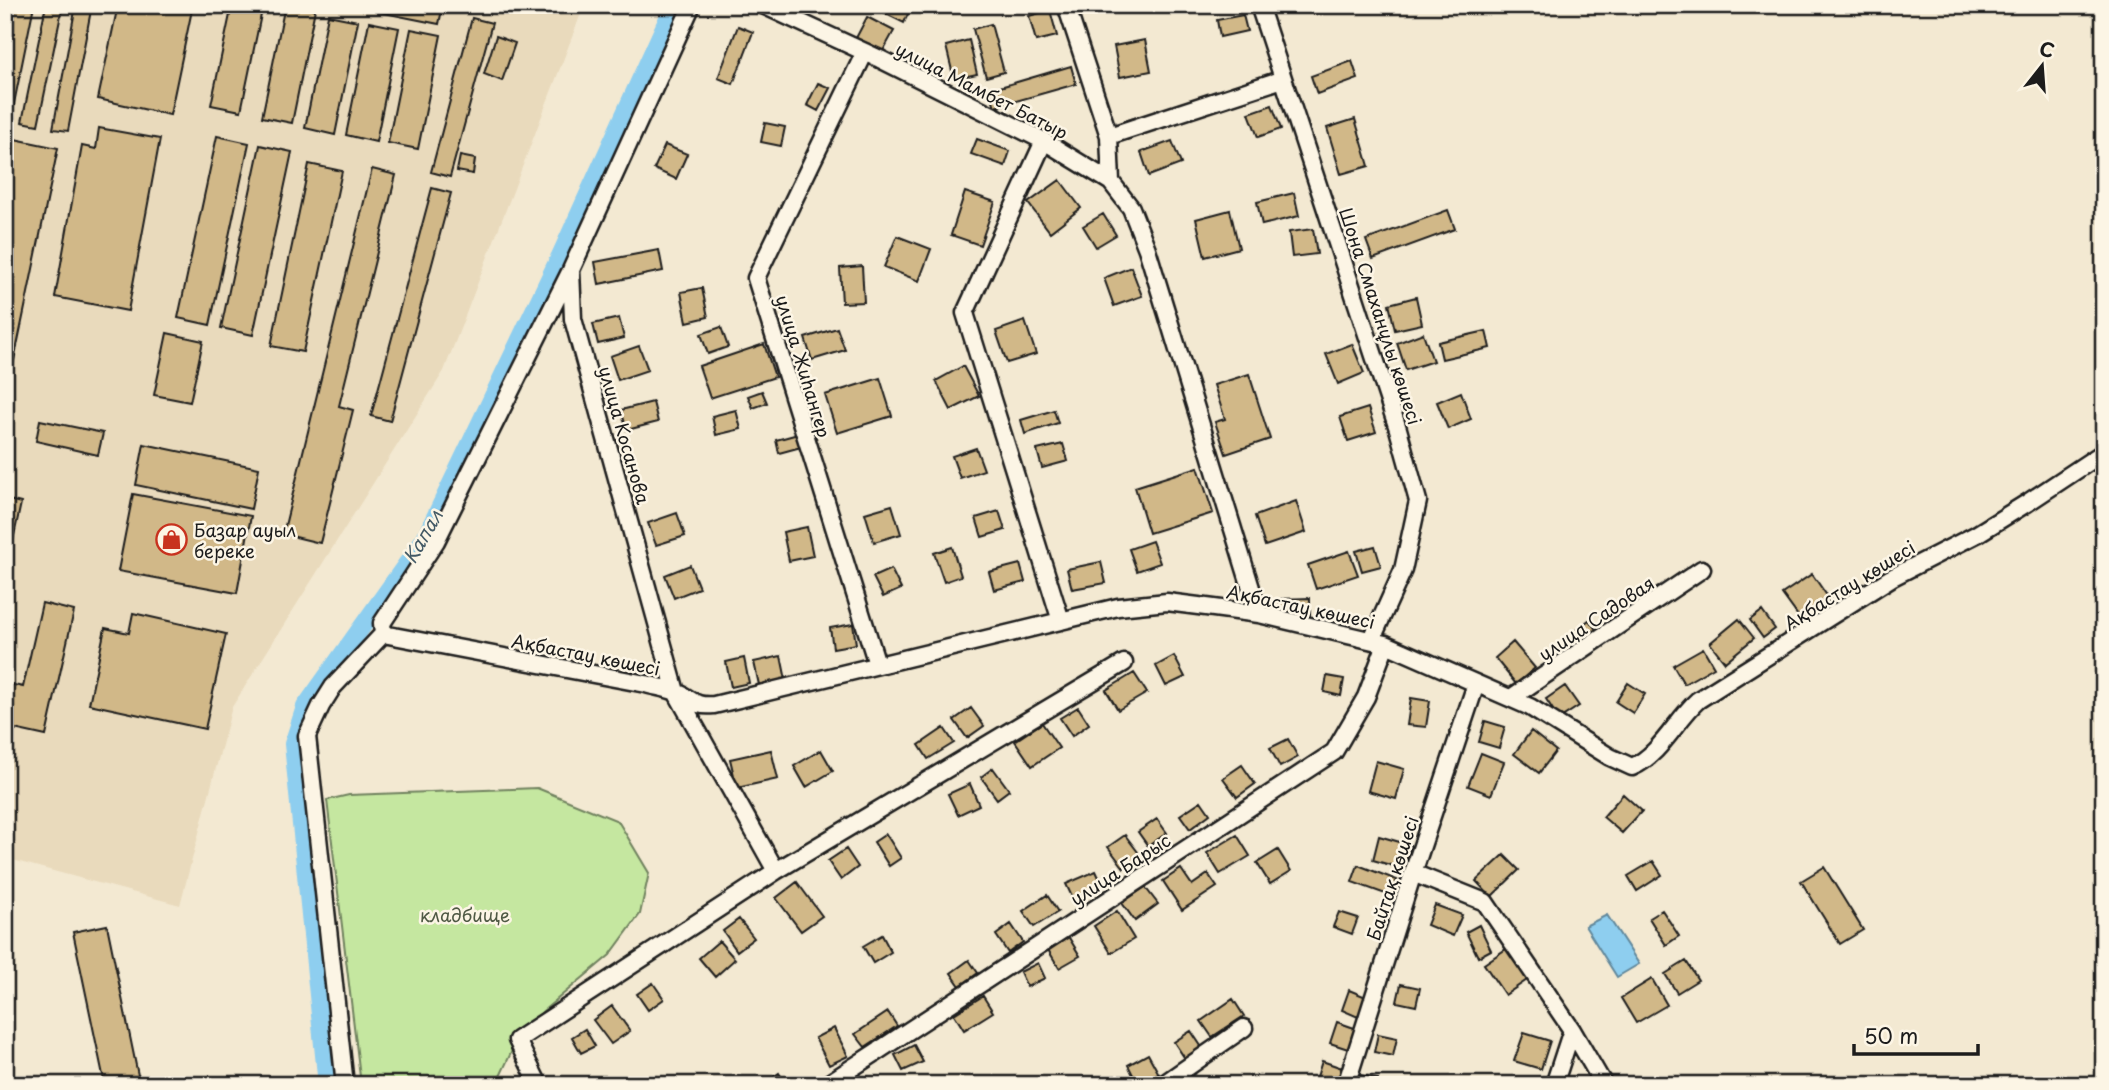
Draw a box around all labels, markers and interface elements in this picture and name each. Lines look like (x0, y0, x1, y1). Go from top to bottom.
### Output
north arrow (2008, 32, 2078, 102)
text: С (2036, 33, 2058, 64)
street label: улица Мамбет Батыр (891, 35, 1073, 145)
street label: Шона Смаханұлы көшесі (1333, 204, 1429, 428)
street label: улица Жиhангер (769, 291, 839, 441)
street label: улица Косанова (592, 363, 658, 508)
water label: Капал (395, 504, 449, 568)
place label: Базар ауыл береке (194, 516, 296, 564)
shop icon: Базар ауыл береке (154, 522, 188, 556)
street label: Ақбастау көшесі (1778, 534, 1920, 636)
street label: улица Садовая (1532, 569, 1660, 667)
street label: Ақбастау көшесі (1224, 577, 1378, 635)
street label: Ақбастау көшесі (509, 626, 663, 682)
street label: Байтақ көшесі (1359, 812, 1425, 944)
street label: улица Барыс (1064, 826, 1176, 912)
park label: кладбище (420, 901, 510, 928)
scale bar (1854, 1013, 1978, 1057)
text: 50 m (1864, 1019, 1918, 1051)

